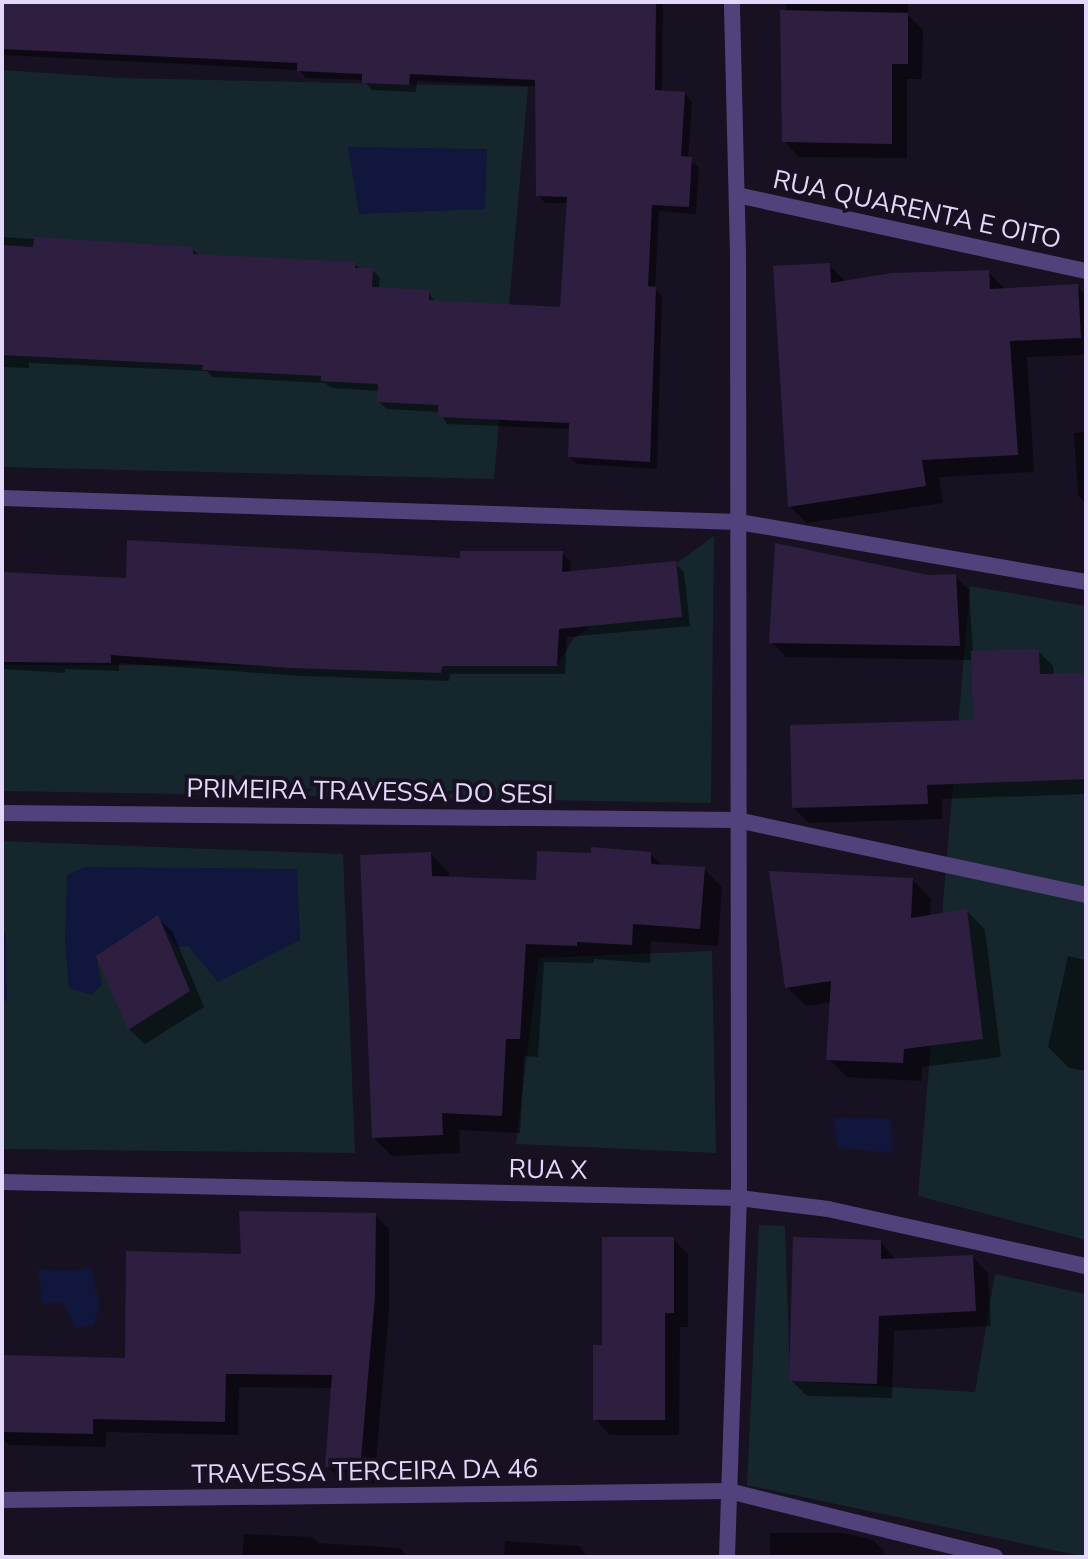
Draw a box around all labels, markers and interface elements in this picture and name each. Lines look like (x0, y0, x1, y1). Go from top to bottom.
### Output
street label: RUA QUARENTA E OITO (770, 164, 1064, 256)
street label: PRIMEIRA TRAVESSA DO SESI (186, 773, 554, 811)
street label: RUA X (508, 1154, 588, 1186)
street label: TRAVESSA TERCEIRA DA 46 (191, 1453, 539, 1491)

